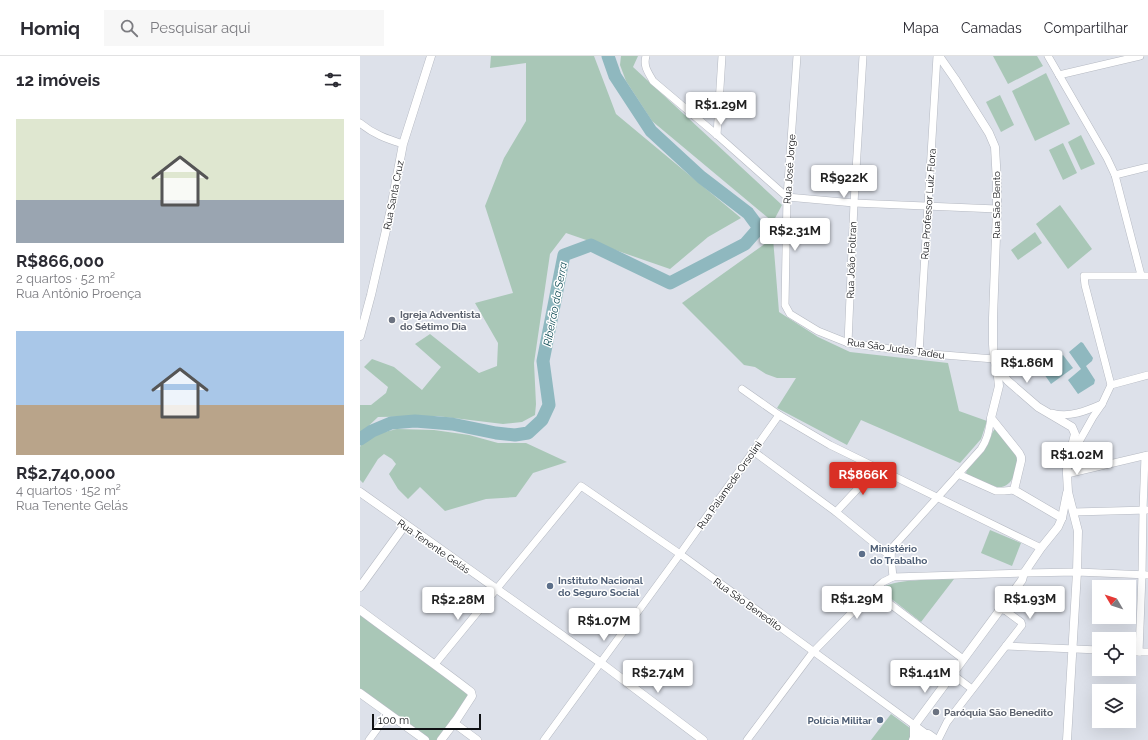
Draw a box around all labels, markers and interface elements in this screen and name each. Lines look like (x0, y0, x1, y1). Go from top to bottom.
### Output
search box (104, 10, 384, 46)
text: Homiq (20, 17, 80, 39)
icon: search (118, 17, 140, 39)
text: Pesquisar aqui (150, 19, 251, 37)
text: Mapa (903, 20, 939, 36)
text: Camadas (961, 20, 1022, 36)
text: Compartilhar (1044, 20, 1128, 36)
icon: filters (322, 69, 344, 91)
text: 12 imóveis (16, 70, 100, 90)
pin: R$1.29M (684, 92, 758, 126)
text: R$1.29M (695, 97, 747, 112)
street label: Rua José Jorge (782, 134, 797, 204)
icon: home (144, 145, 216, 217)
street label: Rua Professor Luiz Flora (919, 148, 938, 260)
street label: Rua Santa Cruz (381, 159, 406, 231)
pin: R$922K (811, 165, 877, 199)
text: R$922K (820, 170, 868, 185)
street label: Rua São Bento (991, 171, 1002, 239)
pin: R$2.31M (758, 218, 832, 252)
street label: Rua João Foltran (845, 221, 858, 299)
text: R$2.31M (769, 223, 821, 238)
text: R$866,000 (16, 251, 104, 271)
water label: Ribeirão da Serra (541, 261, 570, 347)
text: 2 quartos · 52 m² (16, 271, 115, 286)
text: Rua Antônio Proença (16, 286, 141, 301)
place label: Igreja Adventista do Sétimo Dia (400, 309, 481, 332)
marker: Igreja Adventista do Sétimo Dia (387, 315, 397, 325)
street label: Rua São Judas Tadeu (847, 336, 945, 361)
pin: R$1.86M (990, 350, 1064, 384)
text: R$1.86M (1000, 355, 1054, 370)
icon: home (144, 357, 216, 429)
street label: Rua Palamede Orsolini (695, 439, 764, 531)
pin: R$1.02M (1040, 442, 1114, 476)
text: R$1.02M (1051, 447, 1103, 462)
pin: R$866K (830, 462, 896, 496)
text: R$2,740,000 (16, 463, 116, 483)
text: R$866K (838, 467, 888, 482)
text: 4 quartos · 152 m² (16, 483, 121, 498)
text: Rua Tenente Gelás (16, 498, 128, 513)
street label: Rua Tenente Gelás (395, 517, 472, 576)
place label: Ministério do Trabalho (870, 543, 927, 566)
marker: Ministério do Trabalho (857, 549, 867, 559)
place label: Instituto Nacional do Seguro Social (558, 575, 644, 598)
street label: Rua São Benedito (711, 576, 784, 633)
north arrow (1092, 580, 1136, 624)
map controls (1092, 580, 1136, 728)
marker: Instituto Nacional do Seguro Social (545, 581, 555, 591)
pin: R$1.29M (820, 586, 894, 620)
pin: R$1.93M (993, 586, 1067, 620)
pin: R$2.28M (421, 587, 495, 621)
text: R$1.29M (831, 591, 883, 606)
text: R$1.93M (1004, 591, 1056, 606)
text: R$2.28M (431, 592, 485, 607)
pin: R$1.07M (567, 608, 641, 642)
text: R$1.07M (578, 613, 630, 628)
button: locate (1092, 632, 1136, 676)
pin: R$2.74M (621, 660, 695, 694)
pin: R$1.41M (888, 660, 962, 694)
text: R$2.74M (632, 665, 684, 680)
text: R$1.41M (899, 665, 951, 680)
button: layers (1092, 684, 1136, 728)
marker: Paróquia São Benedito (931, 707, 941, 717)
place label: Paróquia São Benedito (944, 707, 1053, 718)
scale bar (372, 712, 481, 731)
text: 100 m (378, 714, 409, 727)
place label: Polícia Militar (807, 715, 872, 726)
marker: Polícia Militar (875, 715, 885, 725)

